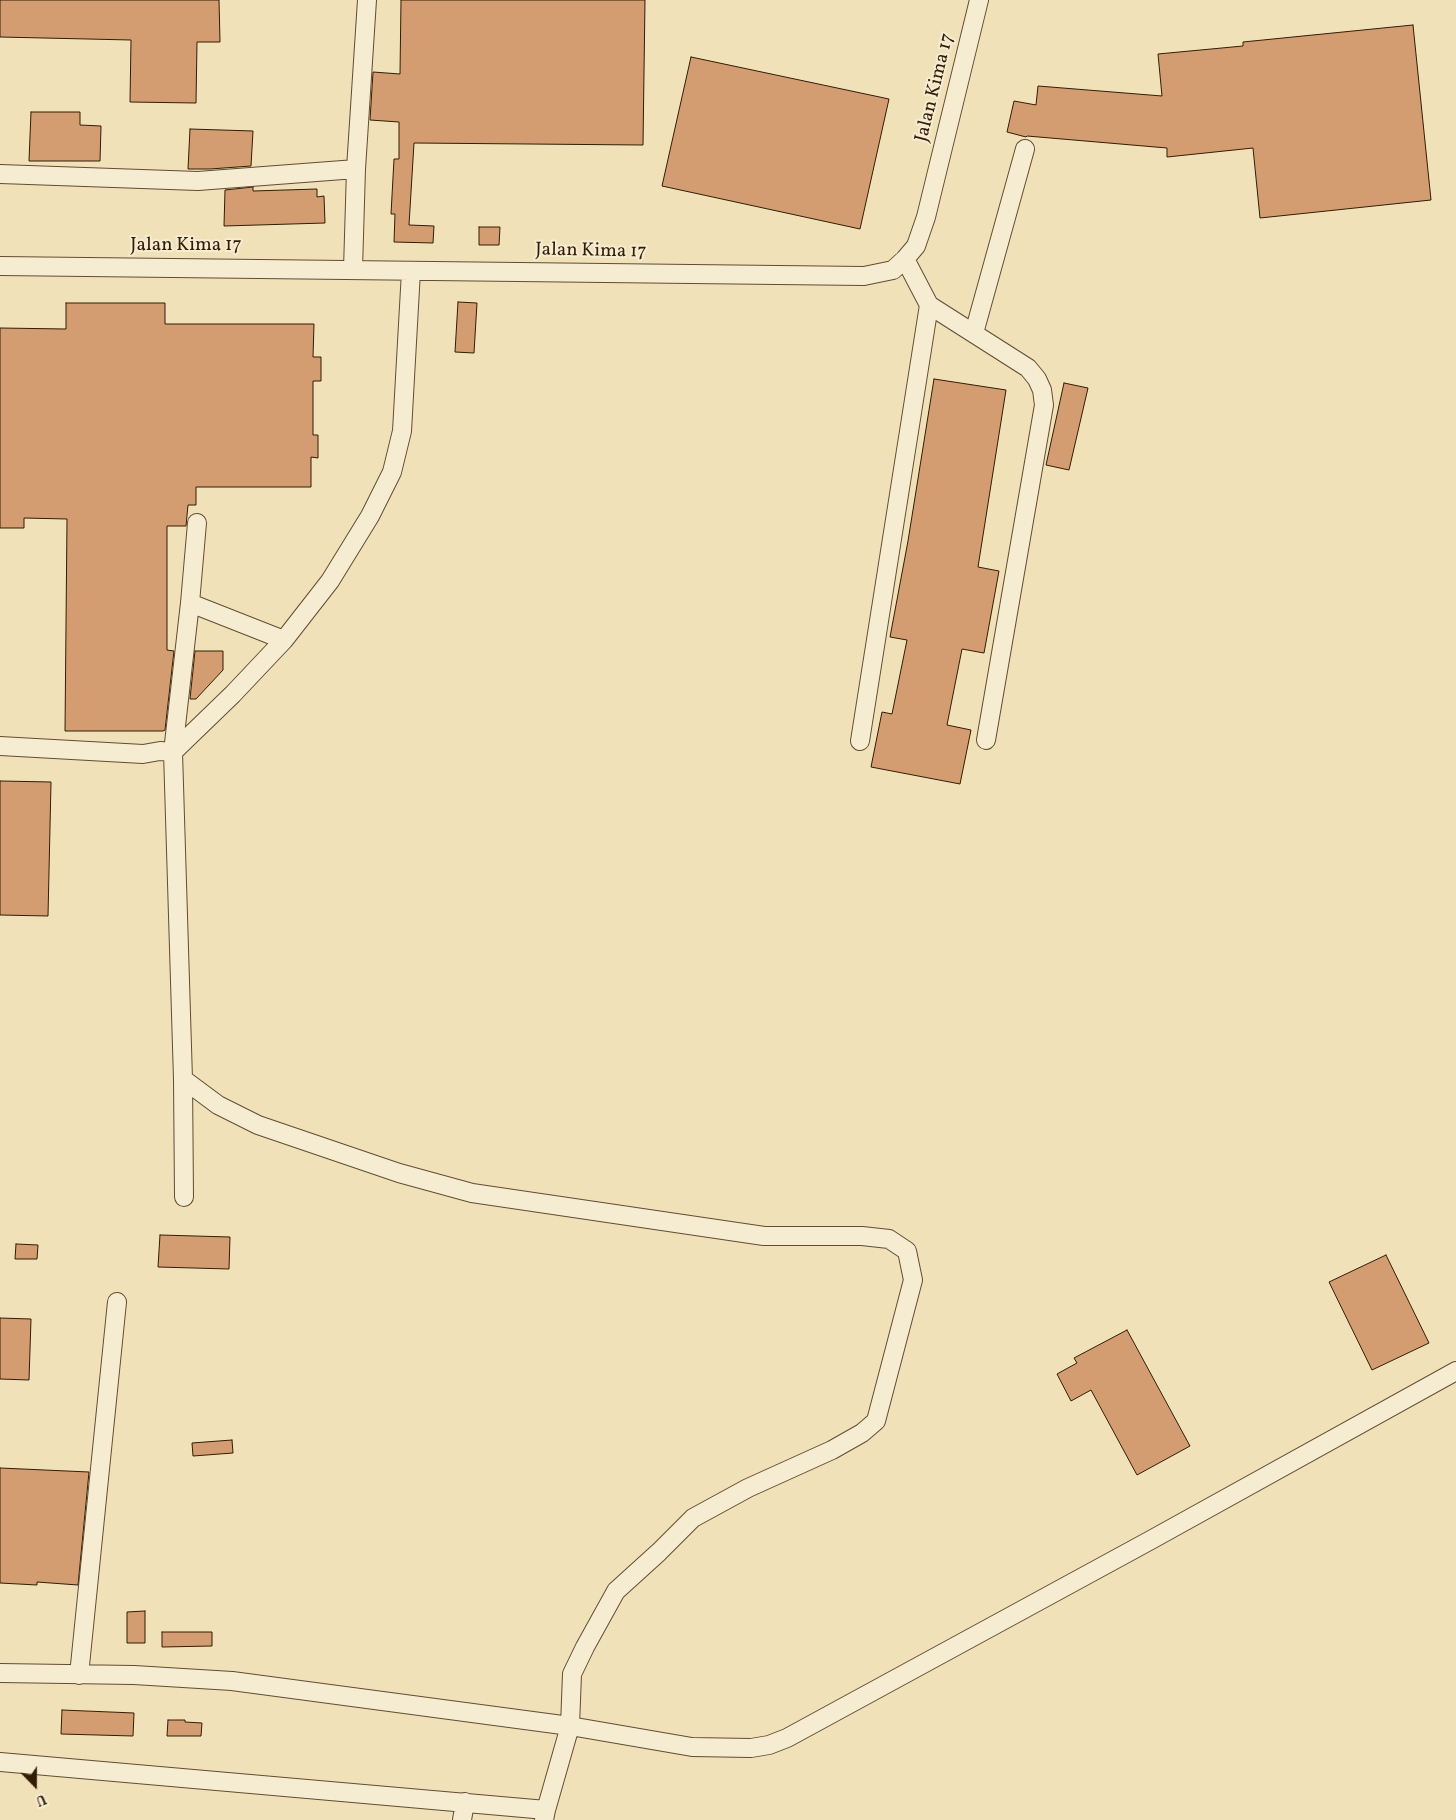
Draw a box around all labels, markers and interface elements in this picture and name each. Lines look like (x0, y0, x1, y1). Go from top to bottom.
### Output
street label: Jalan Kima 17 (911, 31, 961, 145)
street label: Jalan Kima 17 (130, 236, 242, 258)
street label: Jalan Kima 17 (535, 240, 647, 264)
north arrow (10, 1760, 60, 1810)
text: U (33, 1789, 49, 1810)

